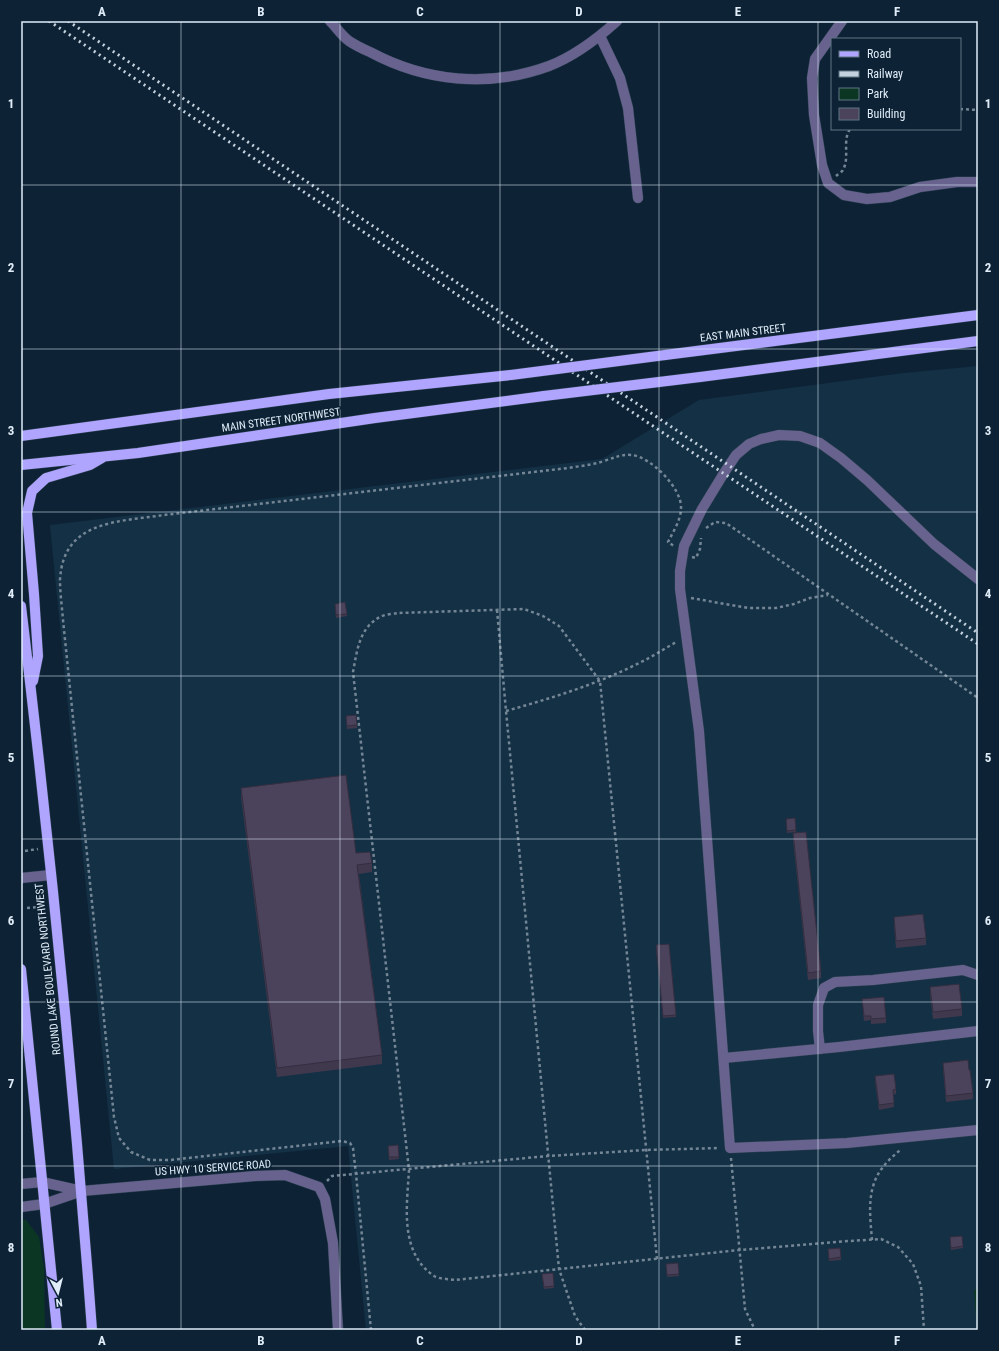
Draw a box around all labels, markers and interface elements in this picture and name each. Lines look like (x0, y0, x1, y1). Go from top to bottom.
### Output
text: A (98, 4, 106, 19)
text: B (257, 4, 265, 19)
text: C (416, 4, 424, 19)
text: D (575, 4, 583, 19)
text: E (735, 4, 742, 19)
text: F (894, 4, 900, 19)
legend (831, 38, 961, 130)
text: Road (867, 47, 891, 61)
text: Railway (867, 67, 903, 81)
text: Park (867, 87, 889, 101)
text: 1 (8, 96, 14, 111)
text: 1 (985, 96, 991, 111)
text: Building (867, 107, 905, 121)
text: 2 (8, 260, 15, 275)
text: 2 (985, 260, 992, 275)
street label: EAST MAIN STREET (699, 321, 787, 345)
street label: MAIN STREET NORTHWEST (221, 405, 342, 435)
text: 3 (8, 423, 14, 438)
text: 3 (985, 423, 991, 438)
text: 4 (8, 586, 15, 601)
text: 4 (985, 586, 992, 601)
text: 5 (8, 750, 15, 765)
text: 5 (985, 750, 992, 765)
street label: ROUND LAKE BOULEVARD NORTHWEST (32, 882, 63, 1056)
text: 6 (8, 913, 15, 928)
text: 6 (985, 913, 992, 928)
text: 7 (8, 1076, 15, 1091)
text: 7 (985, 1076, 992, 1091)
street label: US HWY 10 SERVICE ROAD (155, 1157, 271, 1179)
text: 8 (8, 1240, 14, 1255)
text: 8 (985, 1240, 991, 1255)
north arrow (38, 1273, 78, 1313)
text: N (55, 1296, 63, 1309)
text: A (98, 1333, 106, 1348)
text: B (257, 1333, 265, 1348)
text: C (416, 1333, 424, 1348)
text: D (575, 1333, 583, 1348)
text: E (735, 1333, 742, 1348)
text: F (894, 1333, 900, 1348)

